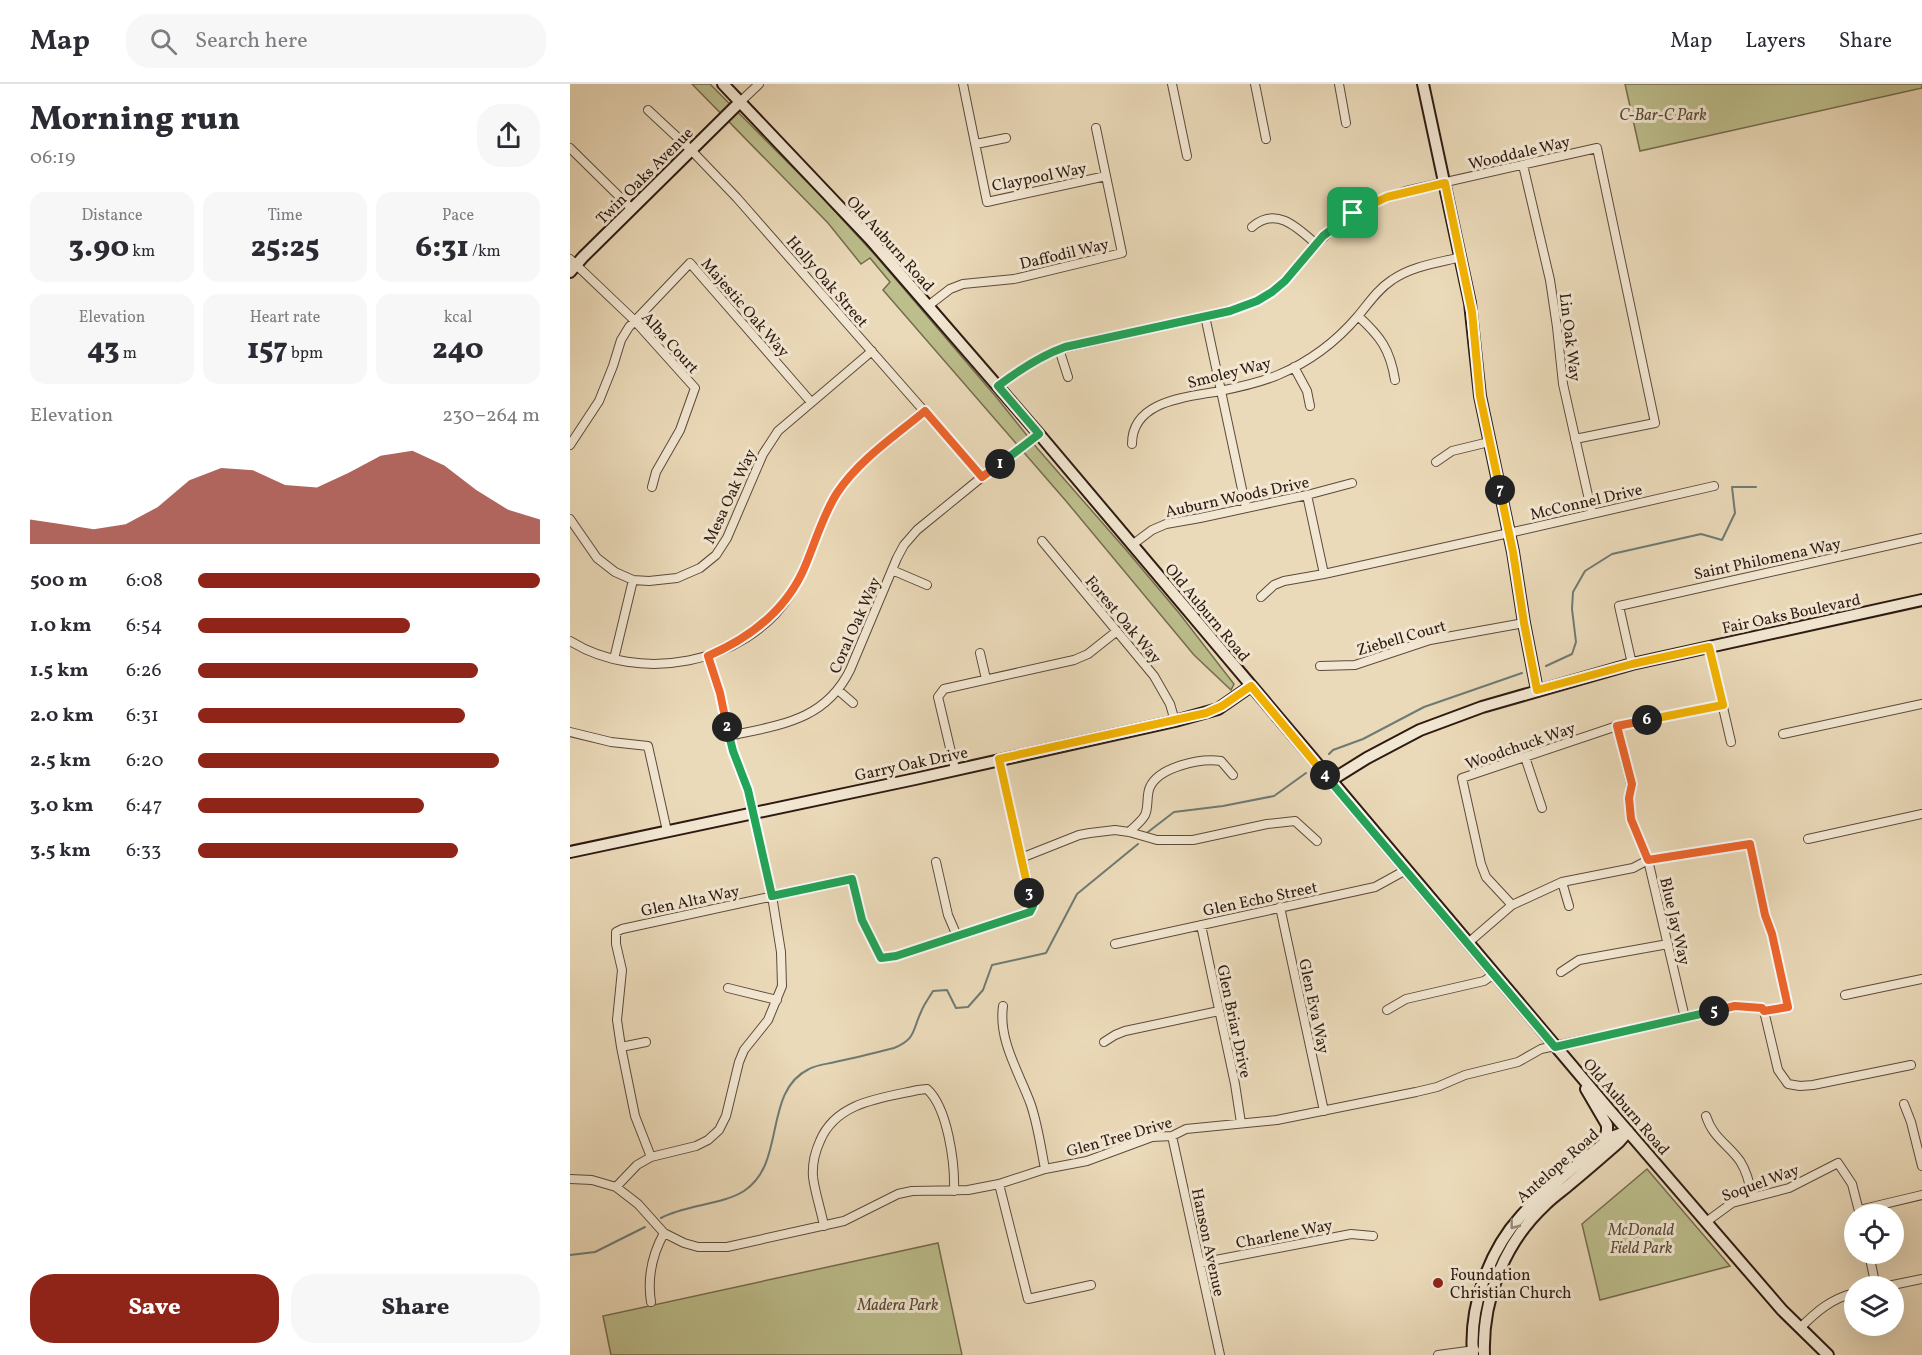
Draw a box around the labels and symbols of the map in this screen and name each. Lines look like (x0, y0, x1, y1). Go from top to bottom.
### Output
park label: C-Bar-C Park (1619, 105, 1707, 127)
street label: Twin Oaks Avenue (592, 123, 699, 230)
street label: Wooddale Way (1466, 131, 1573, 176)
street label: Claypool Way (990, 158, 1089, 198)
pin (1327, 187, 1378, 238)
street label: Old Auburn Road (841, 192, 939, 297)
street label: Holly Oak Street (781, 232, 873, 333)
street label: Daffodil Way (1018, 234, 1112, 276)
street label: Majestic Oak Way (695, 254, 794, 363)
street label: Lin Oak Way (1553, 292, 1585, 383)
street label: Alba Court (636, 308, 703, 379)
street label: Smoley Way (1185, 353, 1274, 395)
street label: Mesa Oak Way (699, 446, 763, 548)
pin: 1 (985, 449, 1015, 479)
street label: Auburn Woods Drive (1163, 472, 1311, 524)
pin: 7 (1485, 475, 1515, 505)
street label: McConnel Drive (1528, 479, 1645, 527)
street label: Saint Philomena Way (1692, 534, 1843, 586)
street label: Old Auburn Road (1159, 559, 1254, 667)
street label: Forest Oak Way (1079, 572, 1166, 669)
street label: Coral Oak Way (825, 574, 887, 678)
street label: Fair Oaks Boulevard (1720, 590, 1863, 640)
street label: Ziebell Court (1354, 616, 1449, 662)
pin: 6 (1632, 705, 1662, 735)
pin: 2 (712, 712, 742, 742)
street label: Woodchuck Way (1463, 718, 1579, 776)
street label: Garry Oak Drive (853, 742, 970, 788)
pin: 4 (1310, 760, 1340, 790)
street label: Blue Jay Way (1653, 875, 1695, 968)
street label: Glen Echo Street (1201, 877, 1320, 923)
pin: 3 (1014, 878, 1044, 908)
street label: Glen Alta Way (639, 881, 742, 923)
street label: Glen Eva Way (1292, 957, 1334, 1056)
street label: Glen Briar Drive (1210, 963, 1256, 1080)
pin: 5 (1699, 996, 1729, 1026)
street label: Old Auburn Road (1577, 1054, 1674, 1161)
street label: Glen Tree Drive (1064, 1112, 1175, 1164)
street label: Antelope Road (1512, 1124, 1604, 1209)
street label: Soquel Way (1719, 1160, 1803, 1208)
street label: Hanson Avenue (1185, 1186, 1229, 1299)
street label: Charlene Way (1234, 1215, 1335, 1255)
one-way arrow (1511, 1218, 1522, 1229)
park label: McDonald Field Park (1607, 1220, 1674, 1260)
place label: Foundation Christian Church (1450, 1265, 1572, 1305)
marker: Foundation Christian Church (1431, 1276, 1445, 1290)
park label: Madera Park (857, 1295, 939, 1317)

